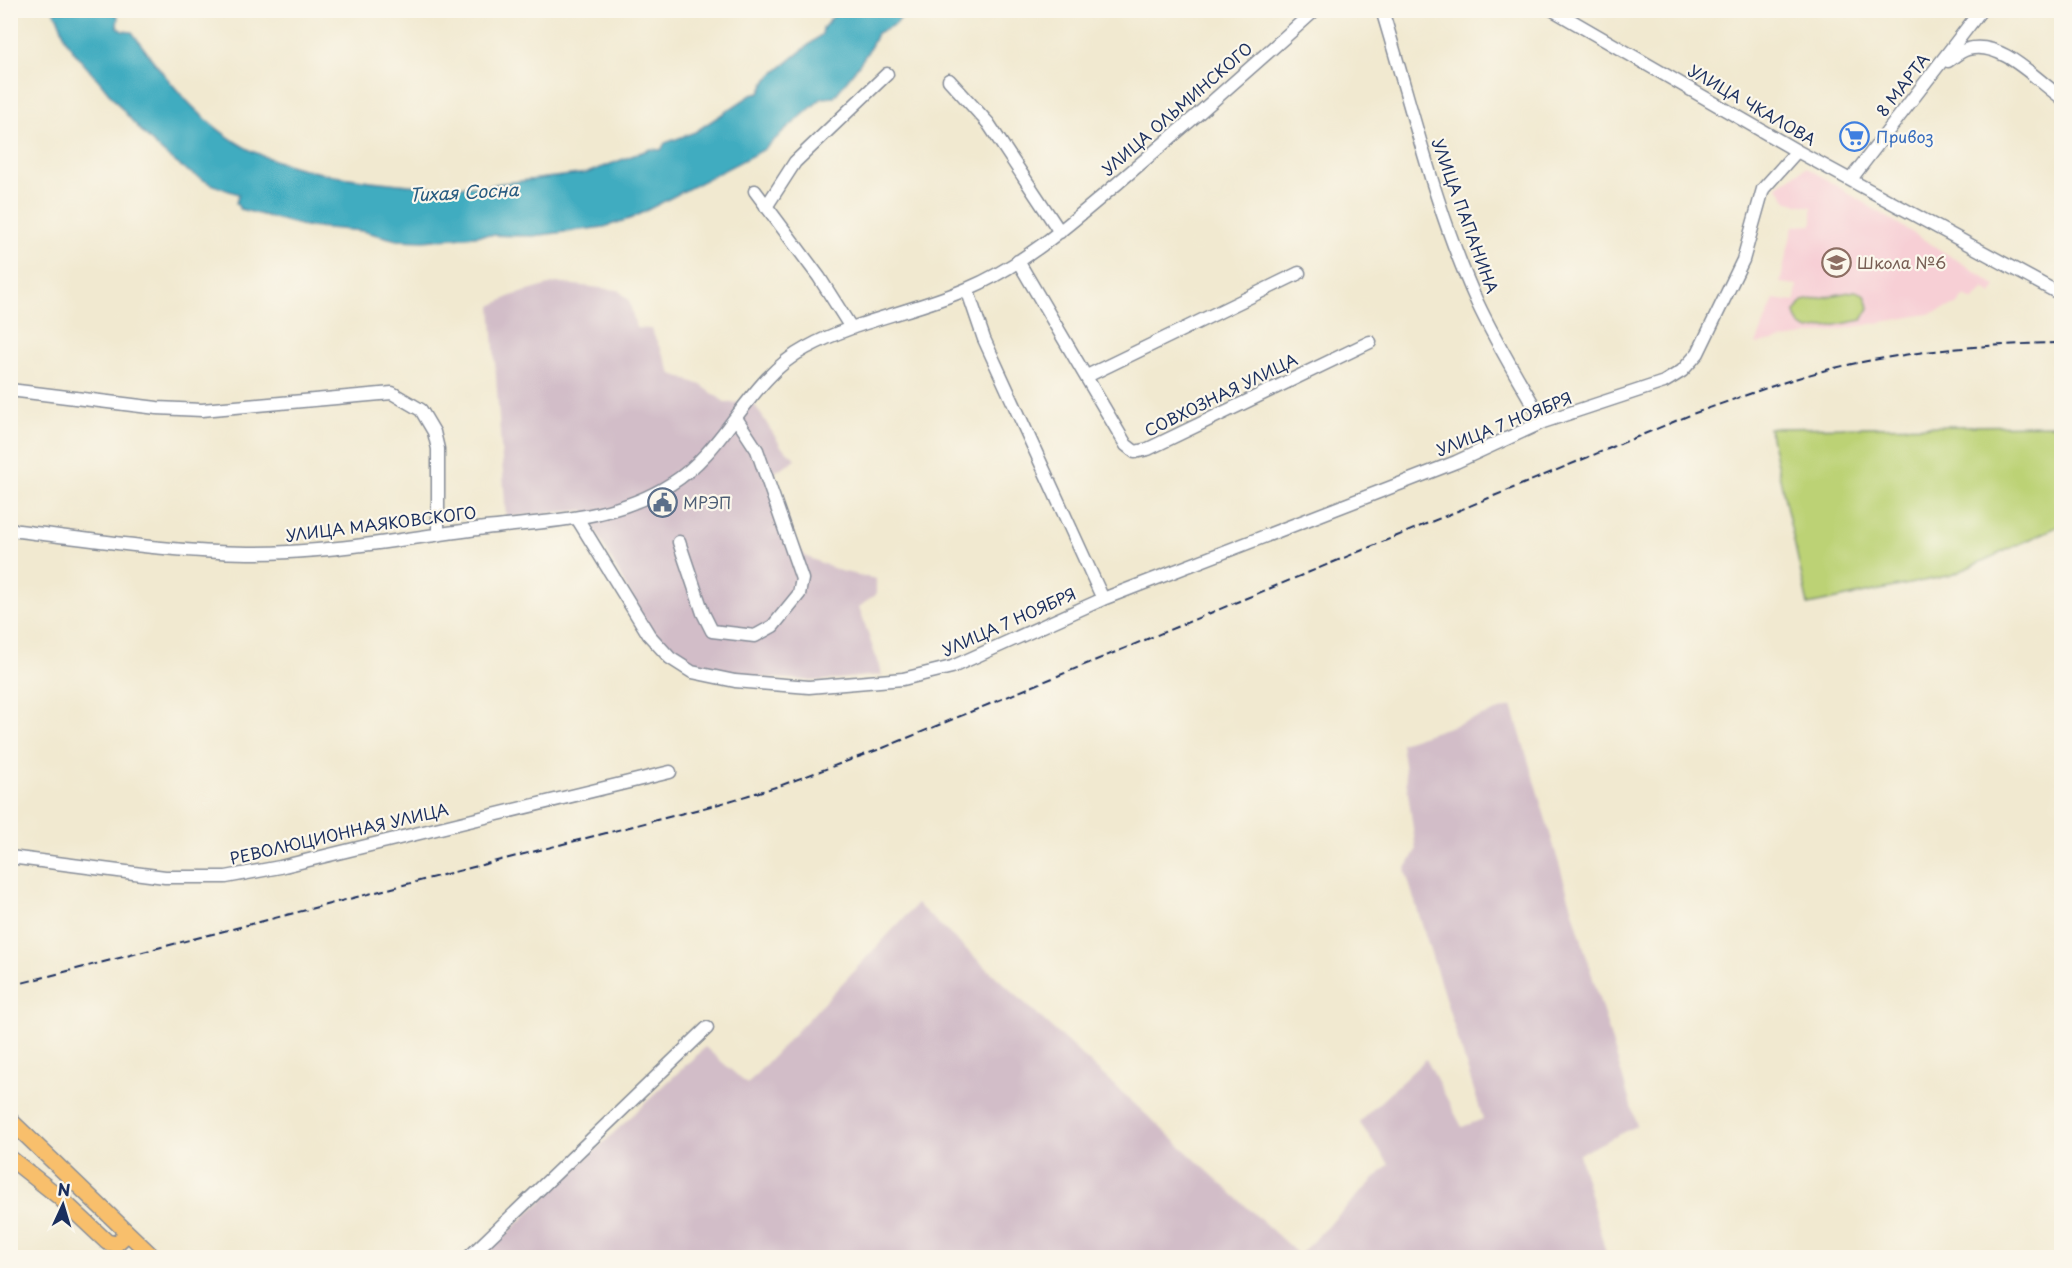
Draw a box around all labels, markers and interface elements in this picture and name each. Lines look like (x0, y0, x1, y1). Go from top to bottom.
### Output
street label: УЛИЦА ОЛЬМИНСКОГО (1096, 36, 1257, 181)
street label: 8 МАРТА (1870, 48, 1935, 121)
street label: УЛИЦА ЧКАЛОВА (1684, 58, 1821, 151)
supermarket icon: Привоз (1839, 121, 1871, 153)
place label: Привоз (1876, 124, 1934, 148)
street label: УЛИЦА ПАПАНИНА (1427, 135, 1505, 297)
water label: Тихая Сосна (409, 175, 520, 208)
school or university icon: Школа №6 (1820, 247, 1852, 279)
place label: Школа №6 (1857, 250, 1946, 274)
street label: СОВХОЗНАЯ УЛИЦА (1140, 347, 1301, 442)
street label: УЛИЦА 7 НОЯБРЯ (1432, 385, 1575, 461)
public building icon: МРЭП (646, 487, 678, 519)
place label: МРЭП (683, 490, 732, 514)
street label: УЛИЦА МАЯКОВСКОГО (284, 499, 478, 547)
street label: УЛИЦА 7 НОЯБРЯ (938, 581, 1079, 661)
street label: РЕВОЛЮЦИОННАЯ УЛИЦА (227, 796, 451, 870)
north arrow (33, 1175, 93, 1235)
text: N (57, 1177, 71, 1201)

